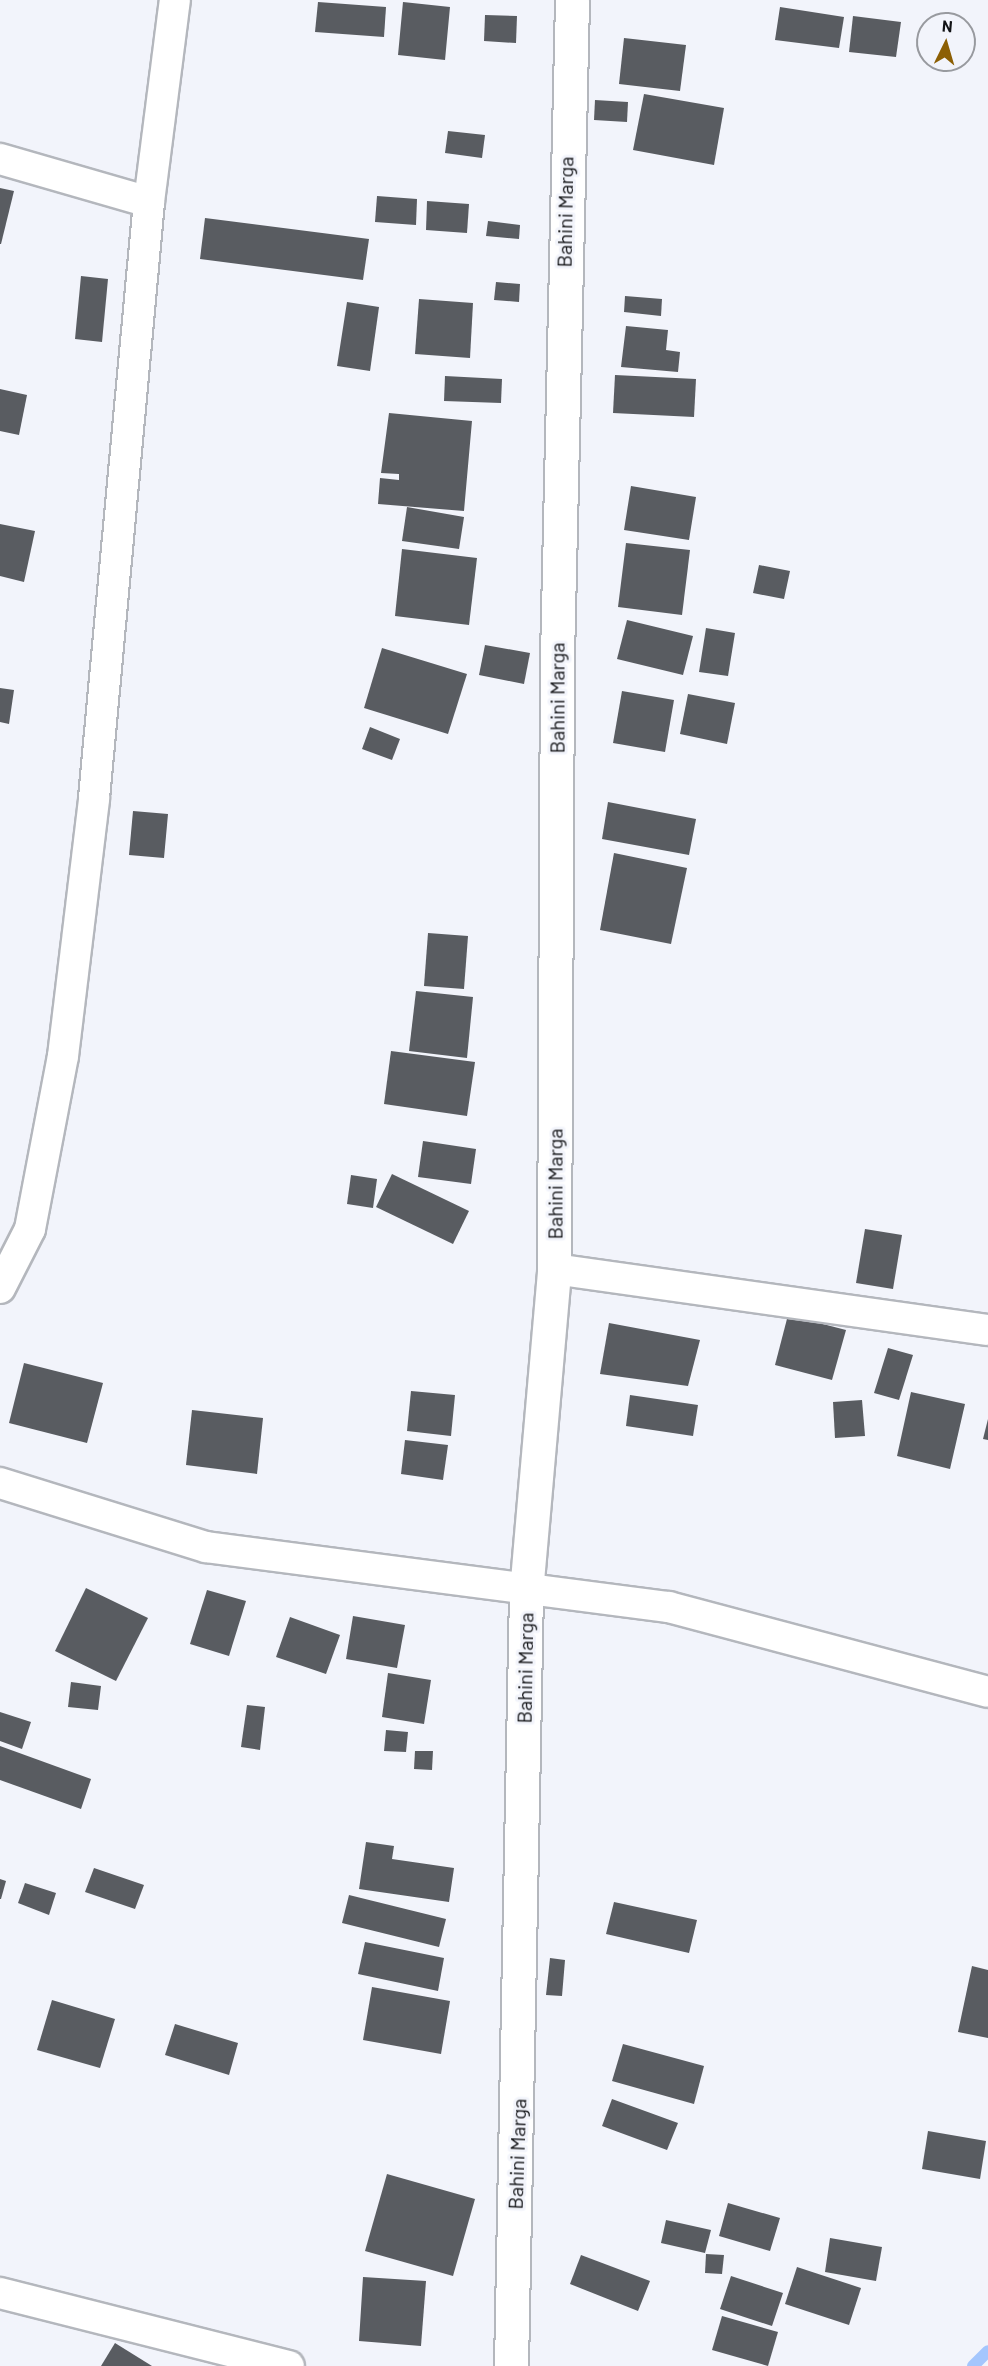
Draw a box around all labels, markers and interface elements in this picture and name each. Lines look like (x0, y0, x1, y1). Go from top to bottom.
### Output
north arrow (916, 12, 976, 72)
text: N (941, 16, 954, 35)
street label: Bahini Marga (552, 156, 578, 268)
street label: Bahini Marga (545, 643, 569, 753)
street label: Bahini Marga (543, 1129, 567, 1239)
street label: Bahini Marga (512, 1612, 538, 1724)
street label: Bahini Marga (503, 2098, 531, 2210)

